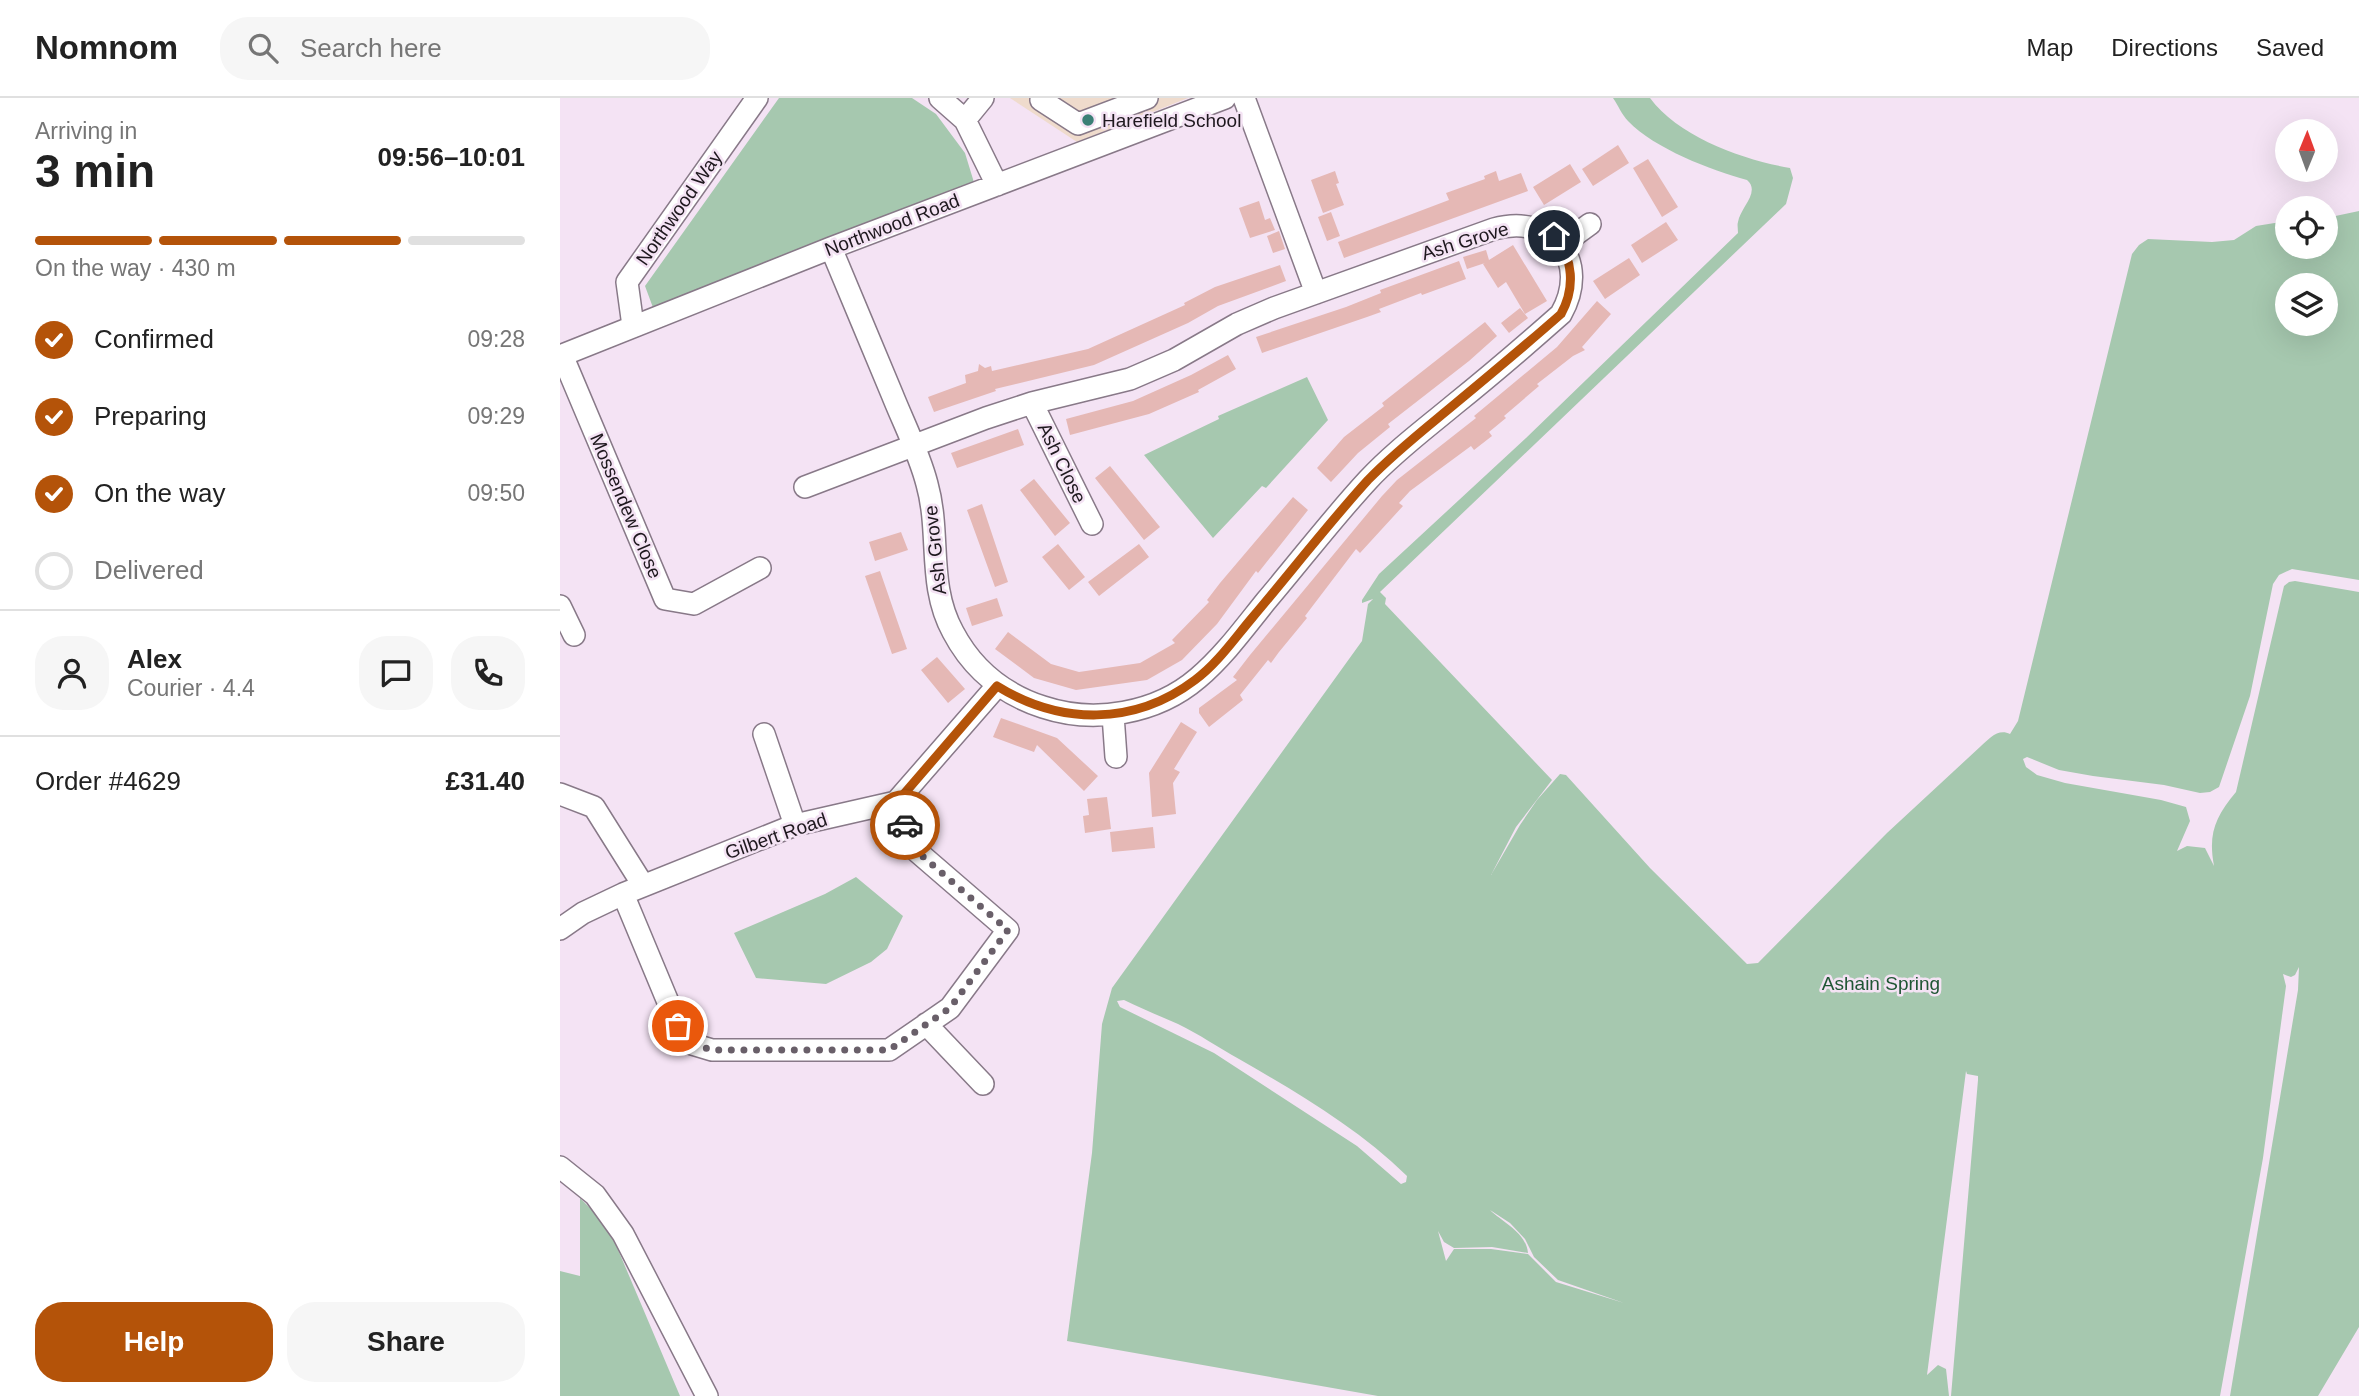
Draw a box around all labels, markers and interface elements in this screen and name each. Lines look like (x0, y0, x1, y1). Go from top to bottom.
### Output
search box (220, 17, 710, 80)
text: Nomnom (35, 29, 178, 66)
icon: search (244, 29, 282, 67)
text: Search here (300, 33, 442, 63)
text: Map (2027, 34, 2073, 61)
text: Directions (2111, 34, 2218, 61)
text: Saved (2256, 34, 2324, 61)
place label: Harefield School (1102, 110, 1241, 131)
marker: Harefield School (1080, 112, 1096, 128)
text: Arriving in (35, 118, 137, 144)
north arrow (2275, 119, 2338, 182)
map controls (2275, 119, 2338, 336)
text: 09:56–10:01 (378, 142, 525, 172)
text: 3 min (35, 145, 155, 197)
street label: Northwood Way (632, 147, 726, 269)
street label: Northwood Road (822, 190, 962, 260)
button: locate (2275, 196, 2338, 259)
pin (1524, 206, 1584, 266)
icon: home (1535, 217, 1573, 255)
street label: Ash Grove (1419, 218, 1511, 264)
text: On the way · 430 m (35, 255, 236, 281)
button: layers (2275, 273, 2338, 336)
icon: check (35, 321, 73, 359)
text: Confirmed (94, 324, 214, 354)
text: 09:28 (467, 326, 525, 352)
icon: check (35, 398, 73, 436)
text: Preparing (94, 401, 207, 431)
text: 09:29 (467, 403, 525, 429)
street label: Ash Close (1034, 419, 1090, 507)
street label: Mossendew Close (586, 430, 666, 582)
icon: check (35, 475, 73, 513)
text: On the way (94, 478, 226, 508)
text: 09:50 (467, 480, 525, 506)
street label: Ash Grove (920, 504, 950, 596)
text: Delivered (94, 555, 204, 585)
button: person (35, 636, 109, 710)
button: chat (359, 636, 433, 710)
button: phone (451, 636, 525, 710)
text: Alex (127, 644, 182, 674)
text: Courier · 4.4 (127, 675, 255, 701)
text: Order #4629 (35, 766, 181, 796)
text: £31.40 (445, 766, 525, 796)
courier (870, 790, 940, 860)
icon: car (886, 806, 924, 844)
street label: Gilbert Road (722, 809, 830, 863)
park label: Ashain Spring (1822, 973, 1940, 994)
pin (648, 996, 708, 1056)
icon: bag (659, 1007, 697, 1045)
button: Help (35, 1302, 273, 1382)
button: Share (287, 1302, 525, 1382)

